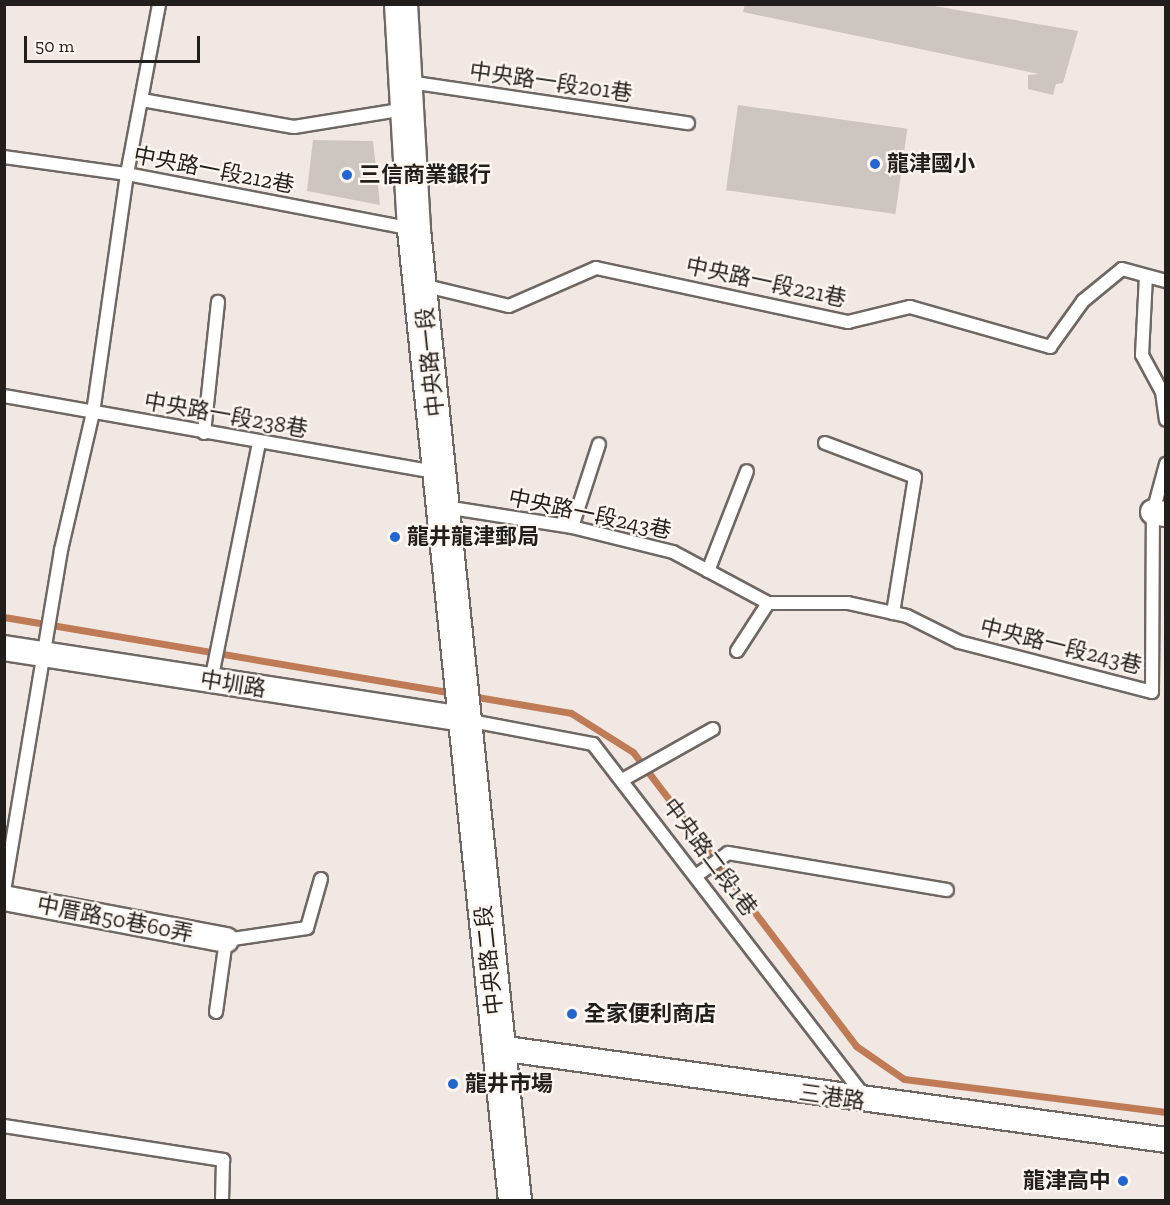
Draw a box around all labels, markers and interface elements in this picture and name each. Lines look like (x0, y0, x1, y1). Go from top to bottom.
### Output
scale bar (27, 24, 202, 62)
text: 50 m (35, 35, 74, 57)
street label: 中央路一段201巷 (468, 57, 634, 107)
street label: 中央路一段212巷 (131, 141, 297, 199)
place label: 龍津國小 (887, 151, 975, 177)
marker: 龍津國小 (868, 157, 882, 171)
place label: 三信商業銀行 (359, 162, 491, 188)
marker: 三信商業銀行 (340, 168, 354, 182)
street label: 中央路一段221巷 (683, 252, 849, 312)
street label: 中央路一段 (411, 306, 449, 418)
street label: 中央路一段238巷 (142, 388, 310, 442)
street label: 中央路一段243巷 (506, 484, 674, 544)
place label: 龍井龍津郵局 (407, 524, 539, 550)
marker: 龍井龍津郵局 (388, 530, 402, 544)
street label: 中央路一段243巷 (977, 613, 1145, 679)
street label: 中圳路 (198, 666, 268, 702)
street label: 中央路二段1巷 (657, 793, 763, 921)
street label: 中厝路50巷60弄 (35, 891, 195, 947)
street label: 中央路二段 (470, 904, 508, 1016)
place label: 全家便利商店 (584, 1001, 716, 1027)
marker: 全家便利商店 (565, 1007, 579, 1021)
place label: 龍井市場 (465, 1071, 553, 1097)
marker: 龍井市場 (446, 1077, 460, 1091)
street label: 三港路 (797, 1079, 867, 1115)
place label: 龍津高中 (1023, 1168, 1111, 1194)
marker: 龍津高中 (1116, 1174, 1130, 1188)

